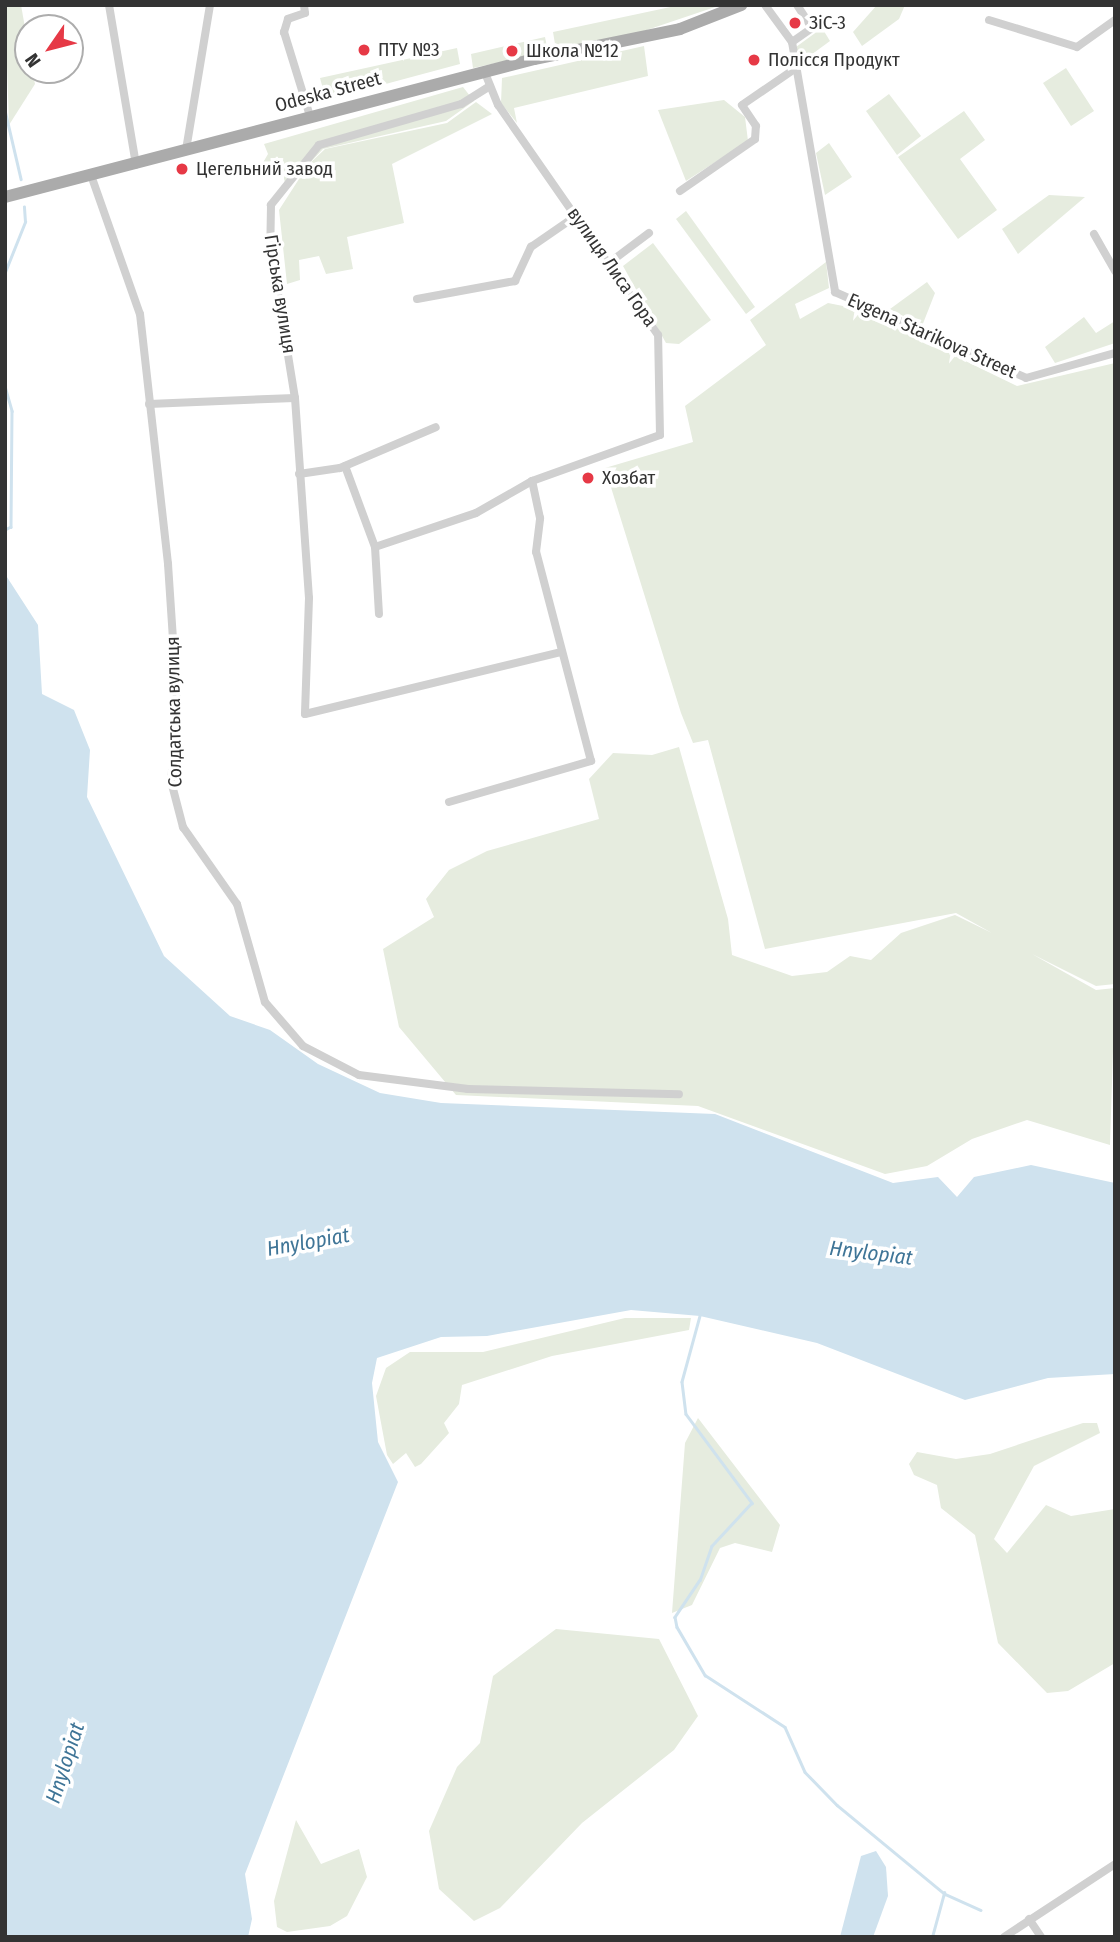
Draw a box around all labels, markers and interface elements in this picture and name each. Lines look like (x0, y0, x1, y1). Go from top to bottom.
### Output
place label: ЗіС-3 (809, 12, 846, 34)
north arrow (14, 14, 84, 84)
marker: ЗіС-3 (787, 15, 803, 31)
place label: ПТУ №3 (378, 39, 440, 61)
place label: Школа №12 (526, 40, 619, 62)
marker: ПТУ №3 (356, 42, 372, 58)
marker: Школа №12 (504, 43, 520, 59)
text: N (20, 49, 46, 71)
place label: Полісся Продукт (768, 49, 900, 71)
marker: Полісся Продукт (746, 52, 762, 68)
street label: Odeska Street (273, 67, 383, 117)
place label: Цегельний завод (196, 158, 333, 180)
marker: Цегельний завод (174, 161, 190, 177)
street label: вулиця Лиса Гора (562, 203, 662, 331)
street label: Гірська вулиця (259, 233, 301, 355)
street label: Evgena Starikova Street (844, 289, 1020, 383)
place label: Хозбат (602, 467, 655, 489)
marker: Хозбат (580, 470, 596, 486)
street label: Солдатська вулиця (161, 636, 187, 788)
water label: Hnylopiat (265, 1222, 351, 1262)
water label: Hnylopiat (828, 1235, 914, 1271)
water label: Hnylopiat (40, 1719, 90, 1807)

